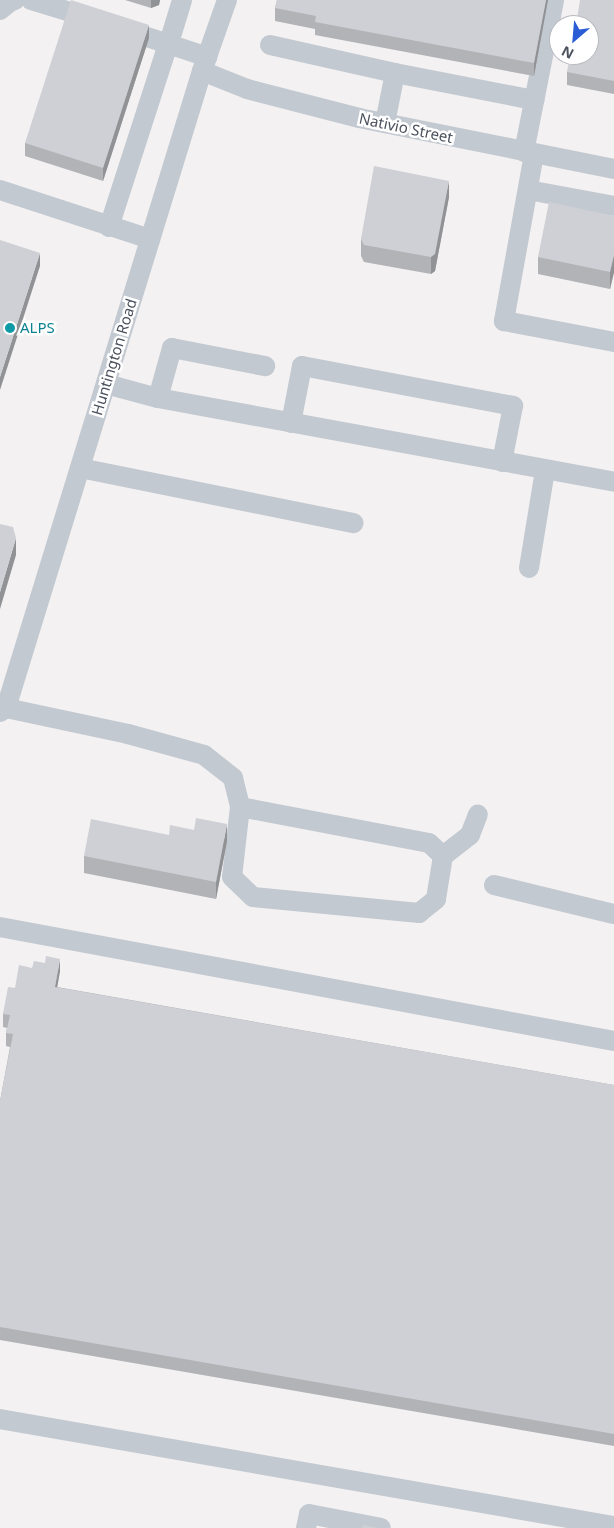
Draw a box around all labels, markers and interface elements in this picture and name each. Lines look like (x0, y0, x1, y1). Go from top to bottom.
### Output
north arrow (549, 15, 599, 65)
text: N (558, 42, 577, 64)
street label: Nativio Street (357, 109, 455, 147)
street label: Huntington Road (88, 296, 140, 418)
place label: ALPS (20, 319, 55, 337)
marker: ALPS (4, 322, 16, 334)

